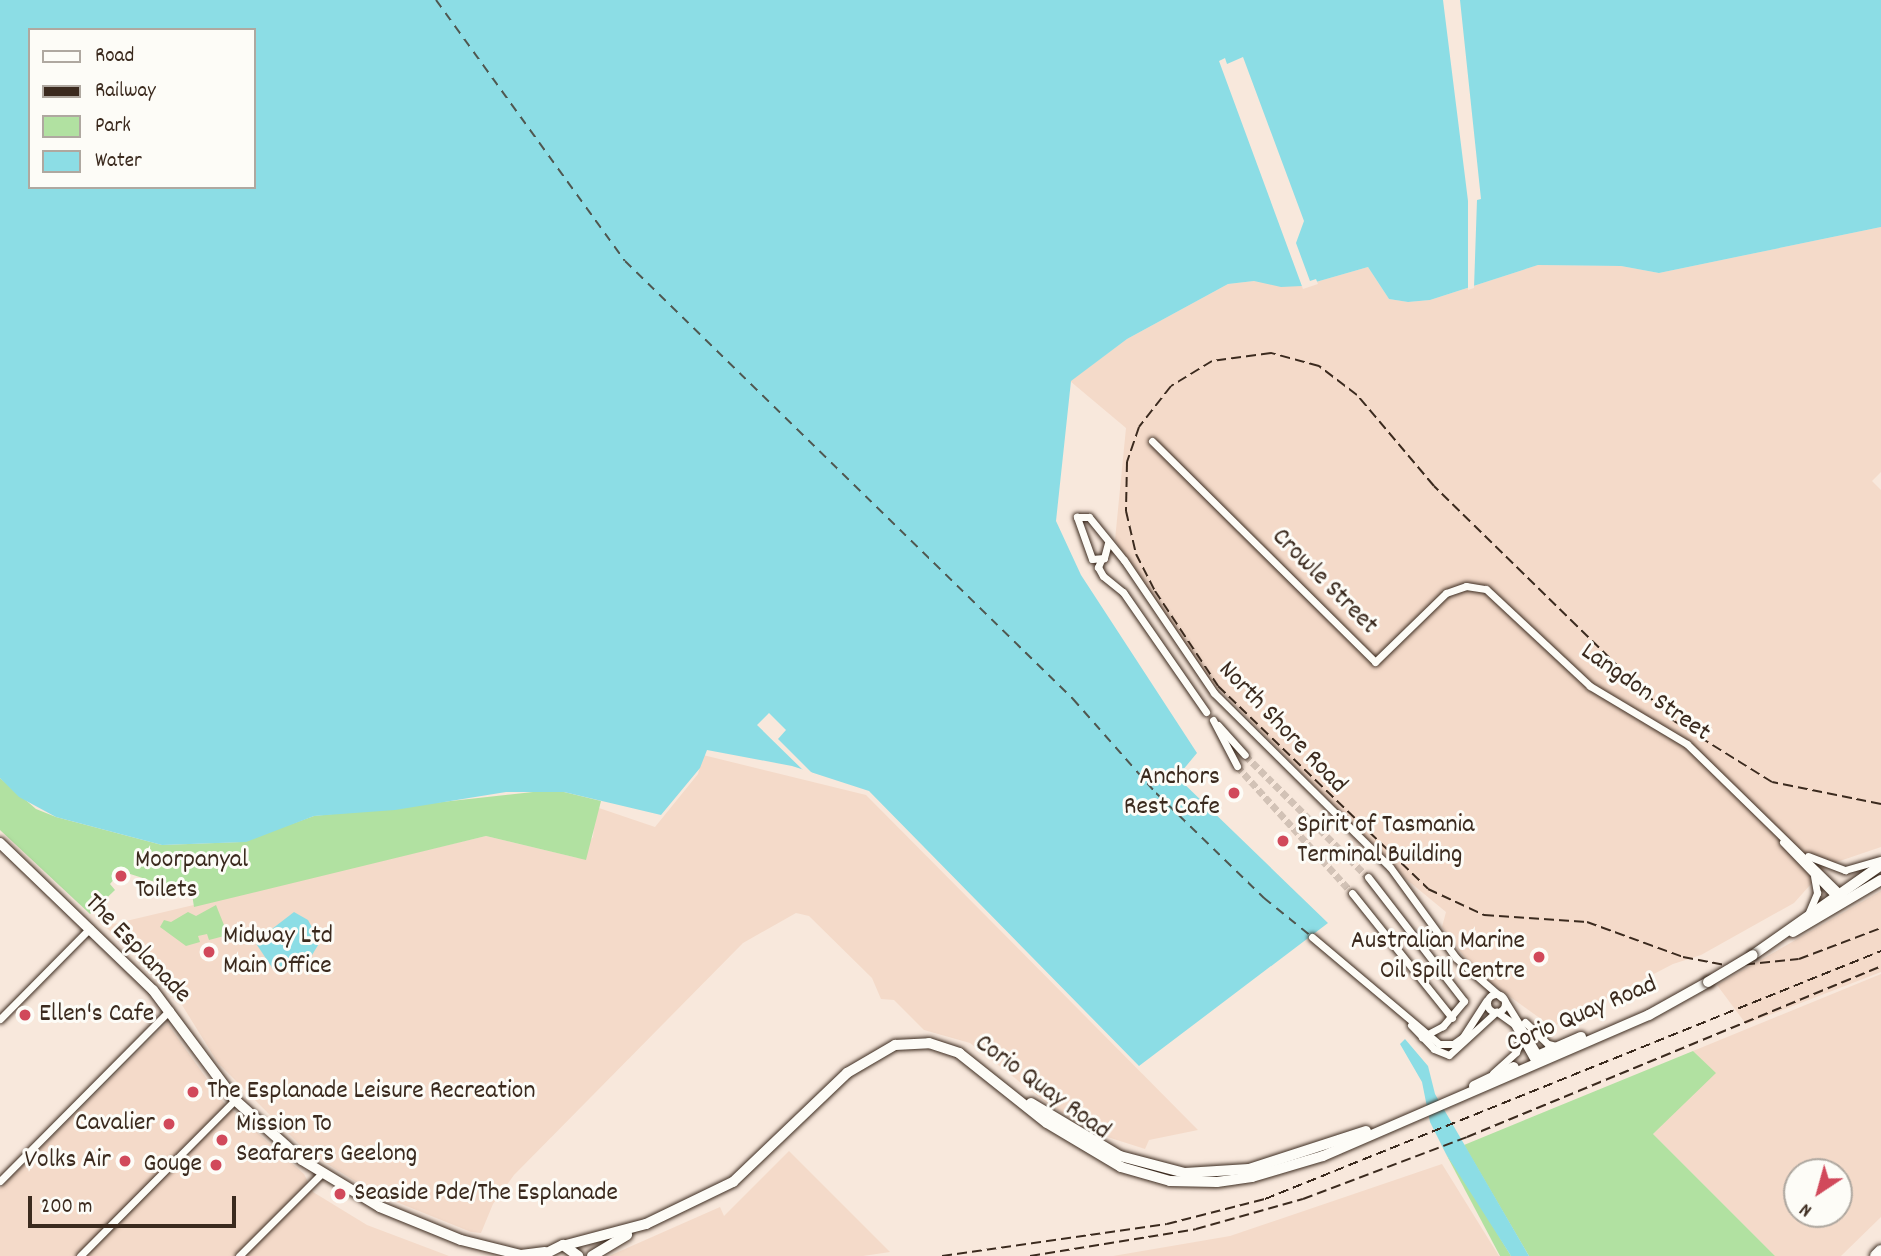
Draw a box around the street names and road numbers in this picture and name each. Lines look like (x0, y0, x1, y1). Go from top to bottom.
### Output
street label: Crowle Street (1264, 522, 1384, 642)
street label: Langdon Street (1574, 637, 1716, 749)
street label: North Shore Road (1211, 655, 1353, 801)
street label: The Esplanade (77, 888, 197, 1010)
street label: Corio Quay Road (1502, 969, 1662, 1061)
street label: Corio Quay Road (968, 1028, 1116, 1148)

